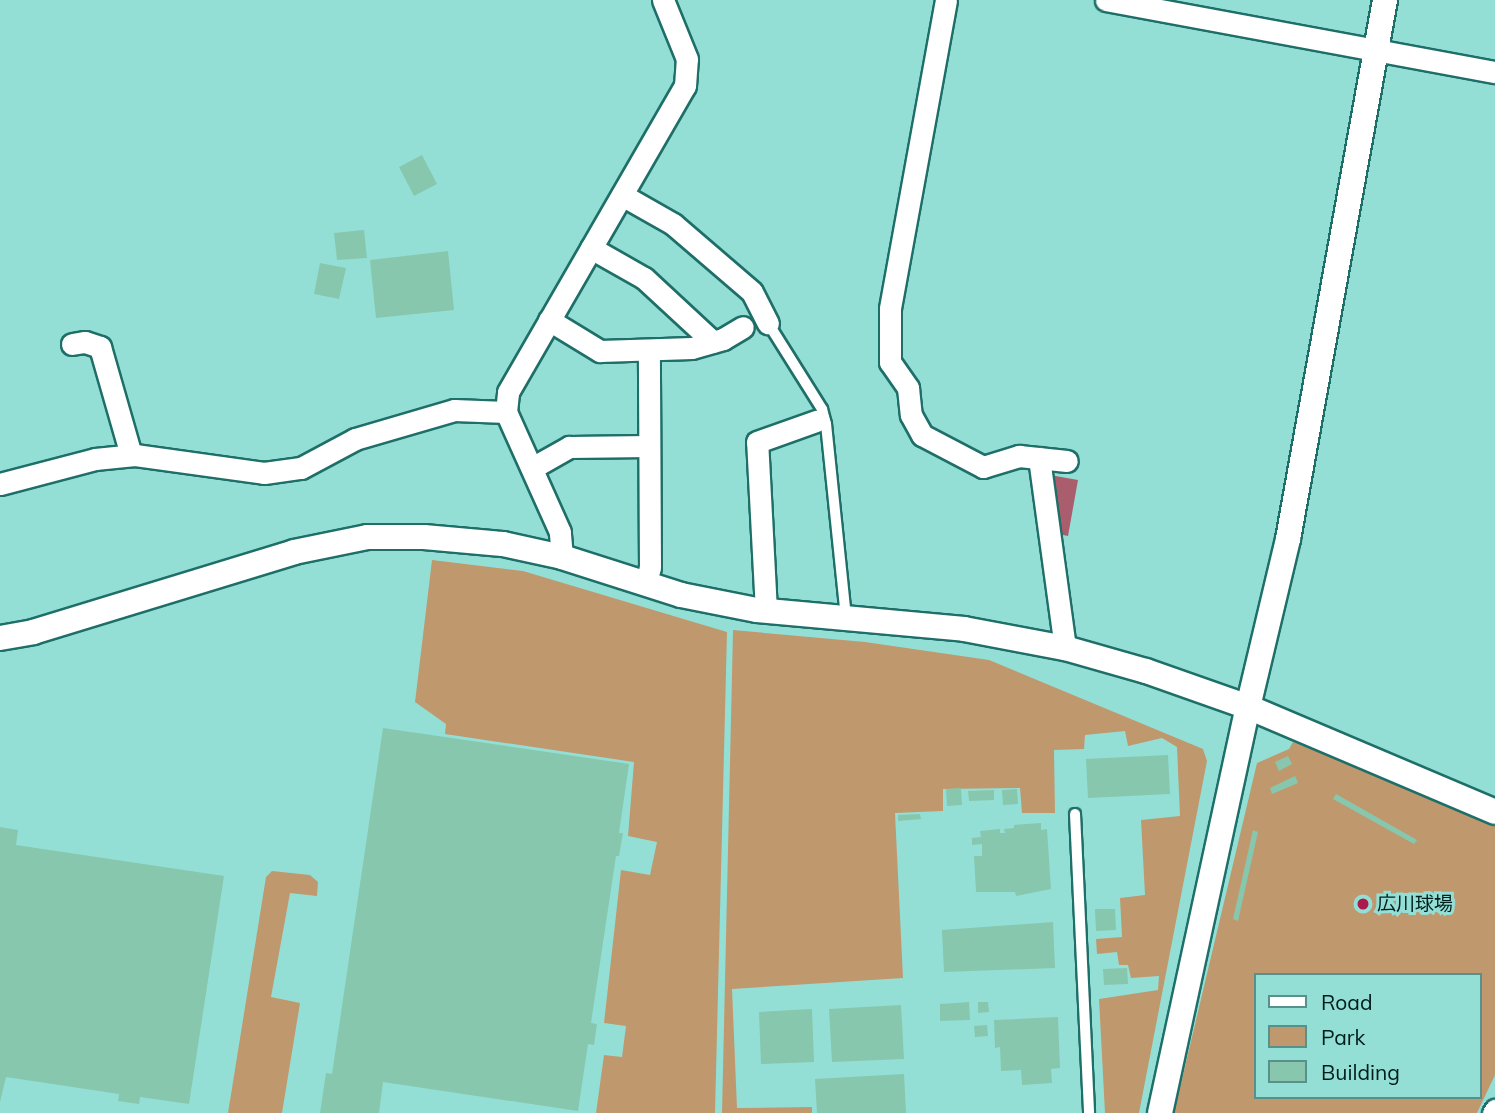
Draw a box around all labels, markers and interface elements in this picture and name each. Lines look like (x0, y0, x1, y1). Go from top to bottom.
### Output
place label: 広川球場 (1377, 893, 1453, 915)
marker: 広川球場 (1355, 896, 1371, 912)
legend (1254, 973, 1481, 1099)
text: Road (1321, 989, 1372, 1015)
text: Park (1321, 1024, 1365, 1050)
text: Building (1321, 1059, 1400, 1085)

